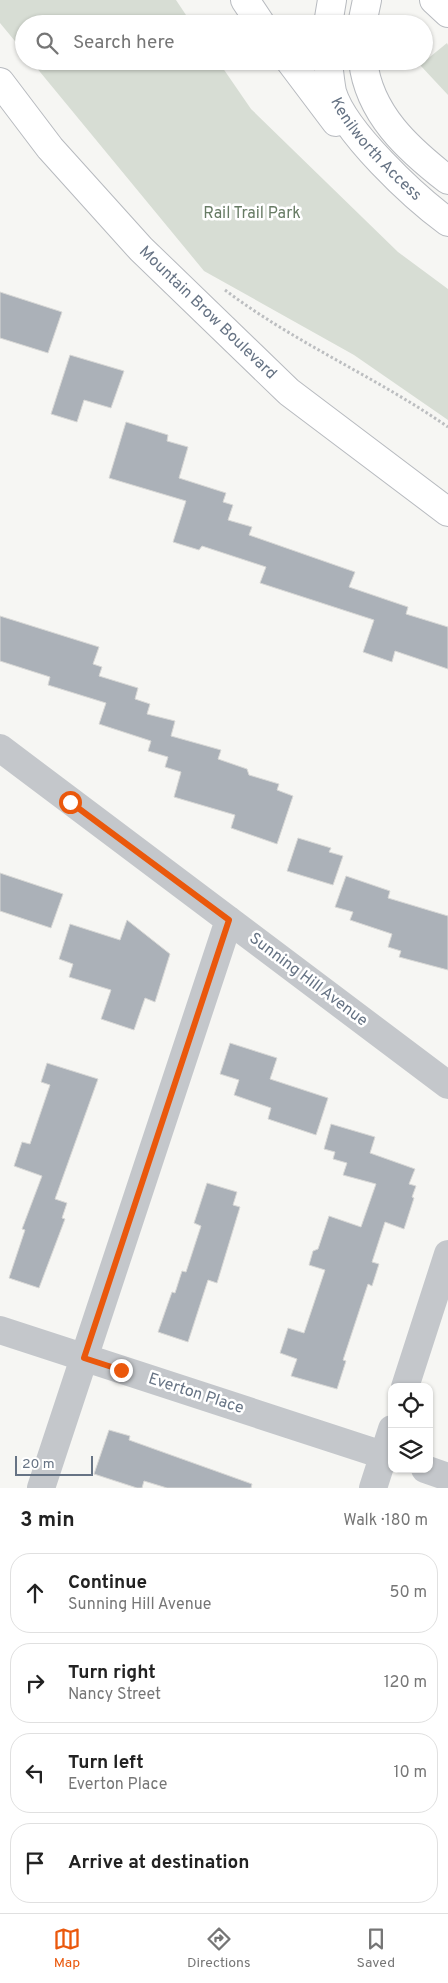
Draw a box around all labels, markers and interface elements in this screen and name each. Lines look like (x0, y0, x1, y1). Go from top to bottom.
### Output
search box (15, 15, 433, 70)
icon: search (33, 29, 61, 57)
text: Search here (73, 31, 175, 55)
street label: Kenilworth Access (325, 94, 425, 206)
park label: Rail Trail Park (203, 204, 301, 224)
street label: Mountain Brow Boulevard (134, 242, 280, 384)
route start (59, 791, 82, 814)
street label: Sunning Hill Avenue (245, 929, 371, 1031)
route end (110, 1359, 133, 1382)
street label: Everton Place (146, 1369, 246, 1419)
map controls (388, 1383, 433, 1473)
button: locate (388, 1383, 433, 1428)
button: layers (388, 1428, 433, 1473)
scale bar (15, 1453, 92, 1476)
text: 20 m (22, 1456, 55, 1473)
text: 3 min (20, 1507, 75, 1534)
text: Walk · 180 m (343, 1511, 428, 1531)
text: Continue (68, 1571, 147, 1595)
icon: ahead (21, 1579, 49, 1607)
text: 50 m (390, 1583, 427, 1603)
text: Sunning Hill Avenue (68, 1595, 211, 1615)
text: Turn right (68, 1661, 156, 1685)
icon: right (21, 1669, 49, 1697)
text: 120 m (384, 1673, 427, 1693)
text: Nancy Street (68, 1685, 161, 1705)
text: Turn left (68, 1751, 144, 1775)
icon: left (21, 1759, 49, 1787)
text: 10 m (393, 1763, 427, 1783)
text: Everton Place (68, 1775, 167, 1795)
icon: arrive (21, 1849, 49, 1877)
text: Arrive at destination (68, 1851, 249, 1875)
tab: Map (53, 1925, 81, 1972)
tab: Directions (187, 1925, 251, 1972)
tab: Saved (357, 1925, 395, 1972)

